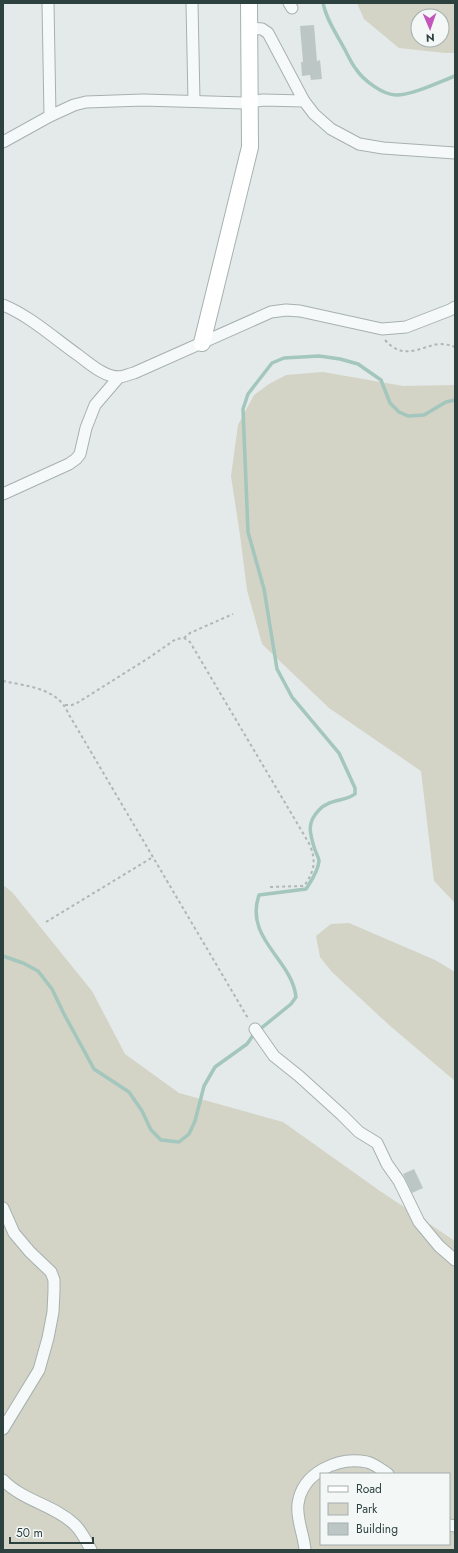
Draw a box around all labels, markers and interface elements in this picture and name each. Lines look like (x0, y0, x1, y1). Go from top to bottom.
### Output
north arrow (410, 8, 450, 48)
text: N (426, 30, 435, 46)
legend (320, 1473, 450, 1545)
text: Road (356, 1480, 382, 1498)
text: Park (356, 1500, 378, 1518)
scale bar (10, 1519, 93, 1545)
text: Building (356, 1520, 398, 1538)
text: 50 m (16, 1524, 43, 1542)

